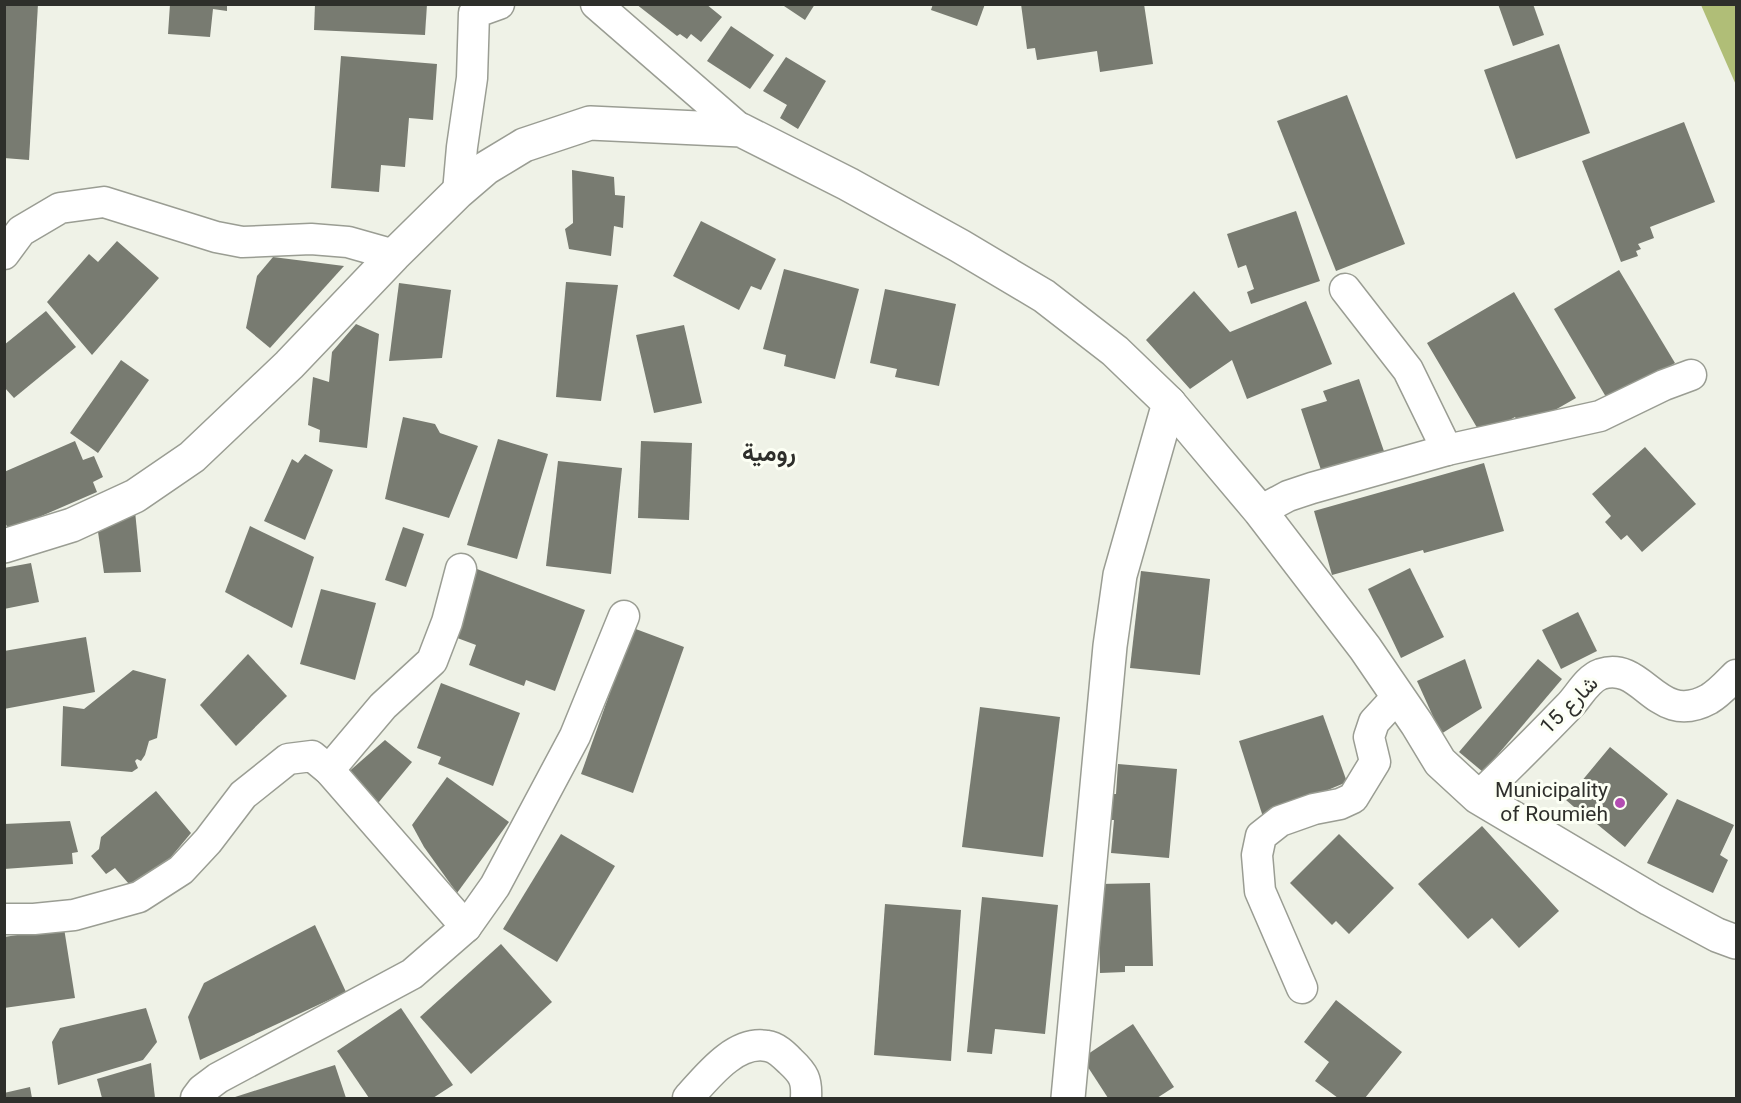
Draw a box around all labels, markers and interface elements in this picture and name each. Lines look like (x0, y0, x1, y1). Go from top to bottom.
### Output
district label: رومية (742, 436, 796, 474)
street label: شارع 15 (1533, 669, 1607, 743)
place label: Municipality of Roumieh (1495, 775, 1608, 832)
marker: Municipality of Roumieh (1613, 796, 1627, 810)

